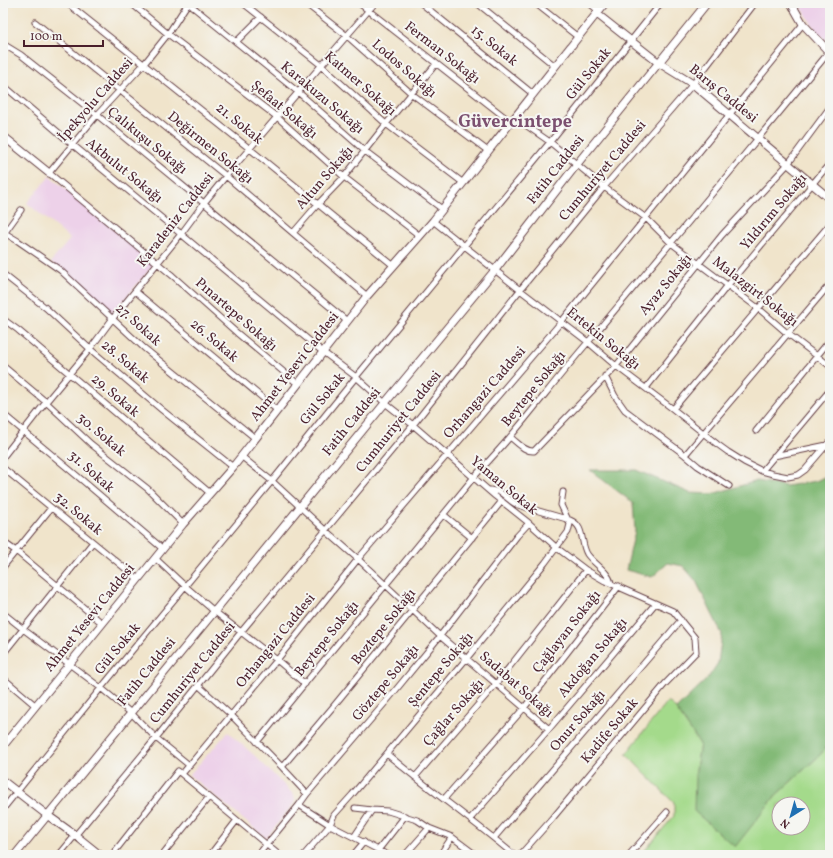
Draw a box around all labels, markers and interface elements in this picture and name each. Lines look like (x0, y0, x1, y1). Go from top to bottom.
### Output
street label: Ferman Sokağı (400, 17, 484, 89)
street label: 15. Sokak (466, 21, 522, 71)
scale bar (24, 22, 103, 48)
text: 100 m (30, 29, 63, 45)
street label: Lodos Sokağı (367, 35, 441, 103)
street label: Gül Sokak (562, 43, 616, 104)
street label: Katmer Sokağı (320, 47, 400, 121)
street label: İpekyolu Caddesi (54, 54, 138, 146)
street label: Karakuzu Sokağı (276, 57, 368, 139)
street label: Barış Caddesi (685, 60, 761, 128)
street label: Şefaat Sokağı (247, 76, 321, 144)
street label: 21. Sokak (211, 99, 267, 149)
street label: Çalıkuşu Sokağı (103, 103, 191, 179)
street label: Değirmen Sokağı (163, 107, 257, 189)
district label: Güvercintepe (458, 110, 572, 135)
street label: Cumhuriyet Caddesi (555, 117, 651, 225)
street label: Fatih Caddesi (523, 131, 589, 209)
street label: Akbulut Sokağı (82, 134, 166, 208)
street label: Altun Sokağı (292, 142, 358, 214)
street label: Karadeniz Caddesi (133, 169, 219, 271)
street label: Yıldırım Sokağı (736, 170, 812, 254)
street label: Ayaz Sokağı (635, 250, 697, 320)
street label: Malazgirt Sokağı (708, 252, 802, 332)
street label: Pınartepe Sokağı (191, 274, 281, 356)
street label: 27. Sokak (111, 299, 165, 351)
street label: Ertekin Sokağı (562, 303, 644, 375)
street label: Ahmet Yesevi Caddesi (246, 308, 344, 426)
street label: 26. Sokak (186, 315, 243, 367)
street label: 28. Sokak (97, 336, 154, 388)
street label: Orhangazi Caddesi (440, 343, 530, 443)
street label: Beytepe Sokağı (497, 347, 571, 431)
street label: Cumhuriyet Caddesi (352, 367, 446, 477)
street label: Gül Sokak (296, 368, 350, 429)
street label: 29. Sokak (87, 370, 144, 422)
street label: Fatih Caddesi (319, 384, 385, 460)
street label: 30. Sokak (72, 409, 130, 461)
street label: 31. Sokak (64, 446, 119, 498)
street label: Yaman Sokak (466, 452, 542, 520)
street label: 32. Sokak (50, 488, 107, 540)
street label: Ahmet Yesevi Caddesi (40, 560, 140, 676)
street label: Boztepe Sokağı (347, 585, 421, 669)
street label: Çağlayan Sokağı (529, 586, 605, 678)
street label: Orhangazi Caddesi (232, 590, 320, 692)
street label: Beytepe Sokağı (290, 597, 364, 681)
street label: Akdoğan Sokağı (554, 614, 632, 702)
street label: Cumhuriyet Caddesi (146, 618, 240, 728)
street label: Gül Sokak (91, 619, 146, 679)
street label: Şentepe Sokağı (404, 628, 478, 712)
street label: Fatih Caddesi (114, 634, 180, 710)
street label: Göztepe Sokağı (348, 641, 424, 725)
street label: Sadabat Sokağı (475, 647, 557, 723)
street label: Çağlar Sokağı (419, 675, 489, 751)
street label: Onur Sokağı (546, 686, 610, 756)
street label: Kadife Sokak (577, 694, 643, 768)
north arrow (771, 796, 811, 836)
text: N (778, 814, 794, 831)

